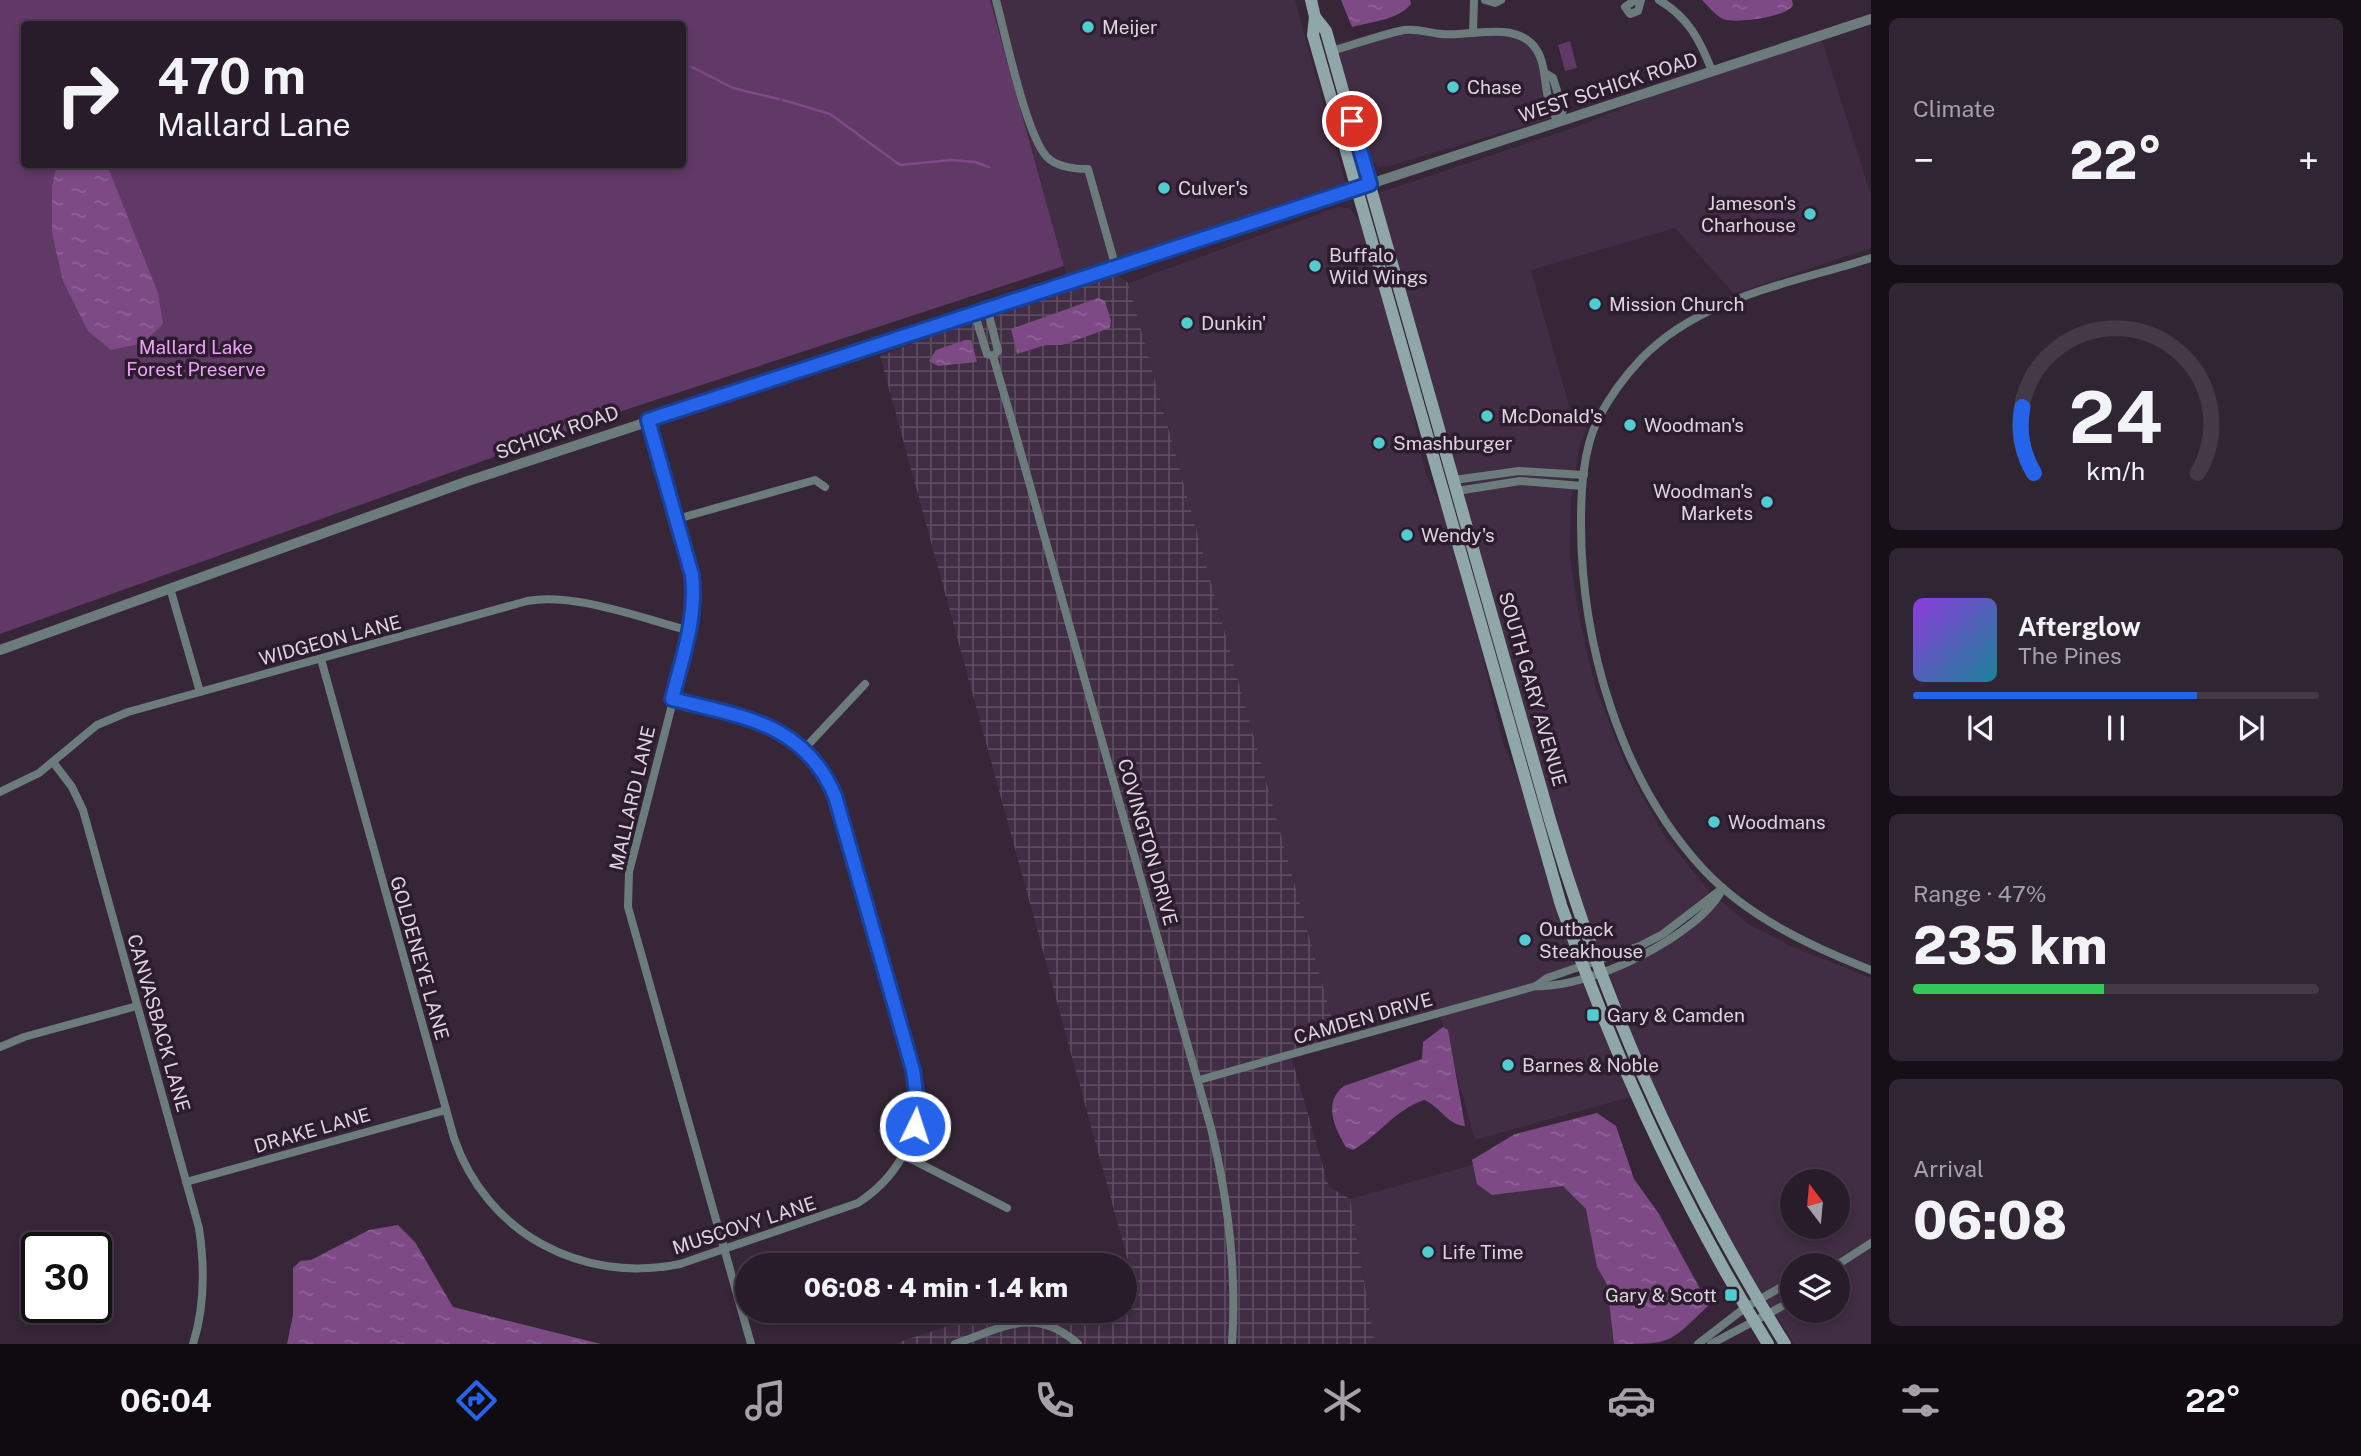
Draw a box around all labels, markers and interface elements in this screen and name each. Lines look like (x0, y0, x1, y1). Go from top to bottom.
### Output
place label: Meijer (1102, 16, 1157, 38)
marker: Meijer (1080, 19, 1096, 35)
text: 470 m (157, 47, 306, 105)
street label: WEST SCHICK ROAD (1516, 48, 1700, 126)
icon: right (42, 49, 133, 140)
place label: Chase (1467, 76, 1522, 98)
marker: Chase (1445, 79, 1461, 95)
pin (1322, 91, 1382, 151)
text: Climate (1913, 95, 1995, 122)
icon: arrive (1333, 102, 1371, 140)
text: Mallard Lane (157, 106, 351, 143)
text: 22° (2070, 130, 2162, 191)
text: − (1913, 138, 1934, 183)
text: + (2298, 138, 2319, 183)
place label: Culver's (1178, 177, 1248, 199)
marker: Culver's (1156, 180, 1172, 196)
place label: Jameson's Charhouse (1701, 192, 1796, 236)
marker: Jameson's Charhouse (1802, 206, 1818, 222)
place label: Buffalo Wild Wings (1329, 244, 1428, 288)
marker: Buffalo Wild Wings (1307, 258, 1323, 274)
place label: Mission Church (1609, 293, 1744, 315)
marker: Mission Church (1587, 296, 1603, 312)
place label: Dunkin' (1201, 312, 1266, 334)
marker: Dunkin' (1179, 315, 1195, 331)
park label: Mallard Lake Forest Preserve (126, 336, 266, 380)
text: 24 (2069, 374, 2163, 459)
street label: SCHICK ROAD (493, 401, 621, 463)
place label: McDonald's (1501, 405, 1603, 427)
marker: McDonald's (1479, 408, 1495, 424)
place label: Woodman's (1644, 414, 1744, 436)
marker: Woodman's (1622, 417, 1638, 433)
place label: Smashburger (1393, 432, 1512, 454)
marker: Smashburger (1371, 435, 1387, 451)
text: km/h (2087, 456, 2145, 486)
place label: Woodman's Markets (1653, 480, 1753, 524)
marker: Woodman's Markets (1759, 494, 1775, 510)
place label: Wendy's (1421, 524, 1495, 546)
marker: Wendy's (1399, 527, 1415, 543)
street label: SOUTH GARY AVENUE (1495, 589, 1571, 789)
street label: WIDGEON LANE (257, 610, 403, 670)
text: Afterglow (2018, 611, 2141, 642)
text: The Pines (2018, 642, 2122, 669)
icon: previous (1962, 709, 2000, 747)
icon: pause (2097, 709, 2135, 747)
icon: next (2232, 709, 2270, 747)
street label: MALLARD LANE (605, 724, 659, 872)
street label: COVINGTON DRIVE (1114, 756, 1182, 928)
place label: Woodmans (1728, 811, 1826, 833)
marker: Woodmans (1706, 814, 1722, 830)
street label: GOLDENEYE LANE (386, 874, 454, 1042)
text: Range · 47% (1913, 880, 2047, 907)
text: 235 km (1913, 915, 2107, 976)
place label: Outback Steakhouse (1539, 918, 1643, 962)
street label: CANVASBACK LANE (123, 931, 195, 1115)
marker: Outback Steakhouse (1517, 932, 1533, 948)
street label: CAMDEN DRIVE (1291, 988, 1435, 1048)
place label: Gary & Camden (1607, 1004, 1745, 1026)
marker: Gary & Camden (1585, 1007, 1601, 1023)
place label: Barnes & Noble (1522, 1054, 1659, 1076)
marker: Barnes & Noble (1500, 1057, 1516, 1073)
position arrow (878, 1089, 952, 1163)
street label: DRAKE LANE (251, 1103, 373, 1157)
text: Arrival (1913, 1155, 1984, 1182)
north arrow (1780, 1169, 1850, 1239)
map controls (1780, 1169, 1850, 1323)
text: 06:08 (1913, 1190, 2067, 1251)
street label: MUSCOVY LANE (669, 1191, 819, 1259)
speed limit sign: 30 (21, 1232, 112, 1323)
place label: Life Time (1442, 1241, 1524, 1263)
marker: Life Time (1420, 1244, 1436, 1260)
button: layers (1780, 1253, 1850, 1323)
text: 06:08 · 4 min · 1.4 km (804, 1272, 1068, 1303)
place label: Gary & Scott (1605, 1284, 1717, 1306)
marker: Gary & Scott (1723, 1287, 1739, 1303)
icon: directions (452, 1376, 501, 1425)
icon: music (741, 1376, 790, 1425)
icon: phone (1030, 1376, 1079, 1425)
icon: climate (1318, 1376, 1367, 1425)
icon: car (1607, 1376, 1656, 1425)
icon: filters (1896, 1376, 1945, 1425)
text: 06:04 (120, 1382, 212, 1419)
text: 22° (2185, 1382, 2241, 1419)

